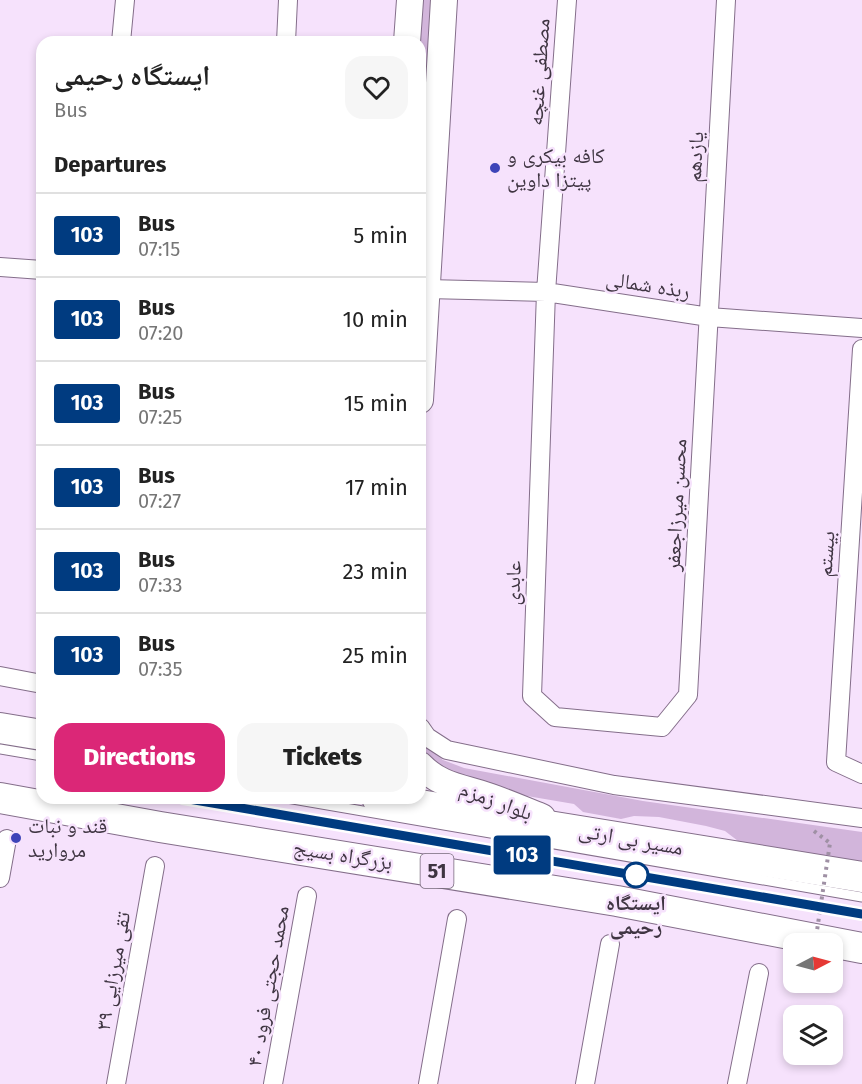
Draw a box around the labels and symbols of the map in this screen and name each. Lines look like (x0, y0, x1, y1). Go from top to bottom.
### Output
street label: مصطفی غنچه (522, 17, 556, 127)
street label: یازدهم (681, 131, 710, 183)
place label: کافه بیکری و پیتزا داوین (507, 143, 605, 193)
marker: کافه بیکری و پیتزا داوین (488, 161, 502, 175)
street label: ربذه شمالی (604, 266, 692, 304)
street label: محسن میرزاجعفر (659, 438, 692, 573)
street label: بیستم (811, 530, 842, 578)
street label: عابدی (499, 560, 527, 606)
street label: بلوار زمزم (456, 776, 536, 827)
place label: قند و نبات مروارید (28, 813, 107, 863)
street label: مسیر بی ارتی (577, 817, 685, 861)
marker: قند و نبات مروارید (9, 831, 23, 845)
street label: بزرگراه بسیج (292, 834, 394, 876)
line badge: 103 (488, 836, 556, 874)
road number: 51 (420, 854, 454, 888)
marker: ایستگاه رحیمی (623, 862, 649, 888)
place label: ایستگاه رحیمی (606, 890, 666, 940)
street label: محمد حجتی فرود ۴۰ (241, 904, 295, 1068)
street label: تقی میرزایی ۳۹ (90, 910, 136, 1032)
north arrow (783, 933, 843, 993)

